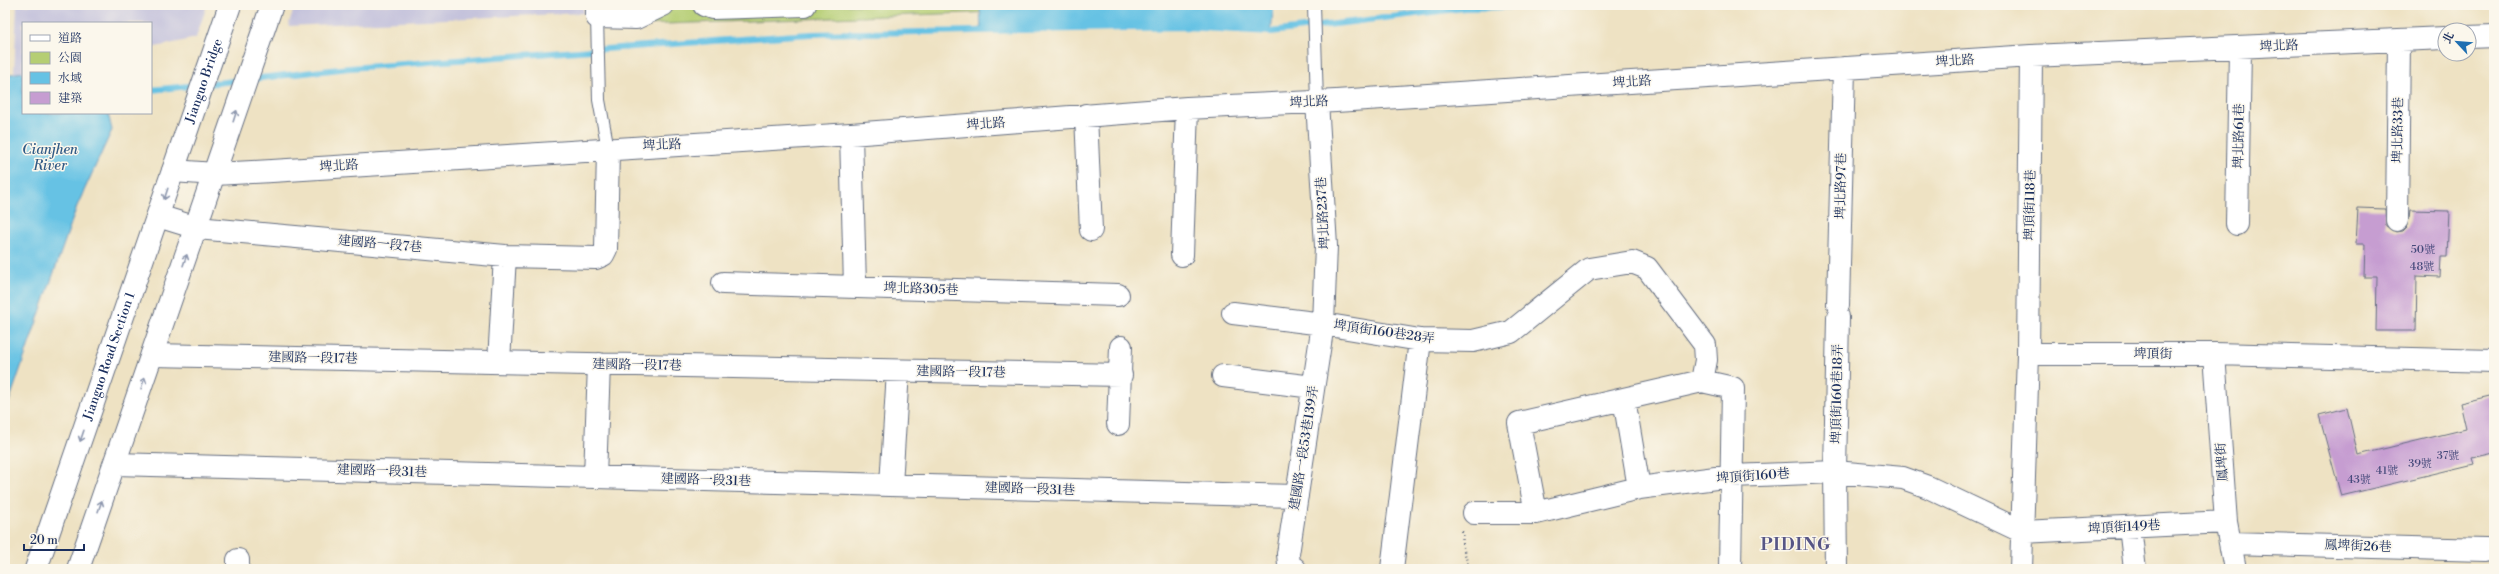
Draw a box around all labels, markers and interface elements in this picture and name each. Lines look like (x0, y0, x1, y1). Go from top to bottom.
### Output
legend (22, 22, 152, 114)
north arrow (2437, 22, 2477, 62)
text: 北 (2440, 30, 2458, 46)
text: 道路 (58, 31, 82, 46)
street label: Jianguo Bridge (182, 36, 226, 127)
street label: 埤北路 (2259, 37, 2299, 55)
text: 公園 (58, 51, 82, 66)
street label: 埤北路 (1935, 52, 1975, 70)
text: 水域 (58, 71, 82, 86)
street label: 埤北路 (1612, 73, 1652, 91)
text: 建築 (58, 91, 82, 106)
street label: 埤北路 (1289, 93, 1329, 111)
street label: 埤北路33巷 (2389, 97, 2407, 163)
street label: 埤北路61巷 (2230, 103, 2248, 169)
one-way arrow (231, 111, 239, 123)
street label: 埤北路 (966, 115, 1006, 133)
street label: 埤北路 (642, 136, 682, 154)
water label: Cianjhen River (22, 141, 78, 175)
street label: 埤北路97巷 (1832, 153, 1850, 219)
street label: 埤北路 (319, 157, 359, 175)
street label: 埤頂街118巷 (2021, 169, 2039, 241)
street label: 埤北路237巷 (1313, 176, 1333, 250)
one-way arrow (161, 188, 169, 200)
street label: 建國路一段7巷 (337, 232, 423, 256)
house number: 50號 (2411, 243, 2435, 257)
one-way arrow (182, 253, 189, 266)
house number: 48號 (2410, 260, 2434, 274)
street label: 埤北路305巷 (883, 280, 959, 298)
street label: Jianguo Road Section 1 (79, 290, 139, 423)
street label: 埤頂街160巷28弄 (1332, 317, 1436, 347)
street label: 埤頂街160巷18弄 (1828, 344, 1846, 444)
street label: 埤頂街 (2133, 346, 2173, 362)
street label: 建國路一段17巷 (268, 349, 358, 367)
street label: 建國路一段17巷 (592, 356, 682, 374)
street label: 建國路一段17巷 (916, 363, 1006, 381)
one-way arrow (139, 377, 147, 389)
street label: 建國路一段53巷139弄 (1286, 385, 1322, 511)
one-way arrow (78, 430, 85, 443)
street label: 鳳埤街 (2213, 442, 2231, 482)
house number: 37號 (2437, 449, 2459, 463)
house number: 39號 (2408, 457, 2432, 471)
street label: 建國路一段31巷 (337, 461, 427, 481)
house number: 41號 (2376, 464, 2398, 478)
street label: 埤頂街160巷 (1716, 465, 1790, 487)
street label: 建國路一段31巷 (661, 470, 751, 490)
house number: 43號 (2347, 473, 2371, 487)
street label: 建國路一段31巷 (985, 479, 1075, 499)
one-way arrow (97, 500, 105, 512)
street label: 埤頂街149巷 (2087, 517, 2161, 537)
scale bar (24, 526, 84, 552)
text: 20 m (30, 533, 58, 548)
district label: PIDING (1760, 534, 1832, 556)
street label: 鳳埤街26巷 (2324, 537, 2392, 555)

